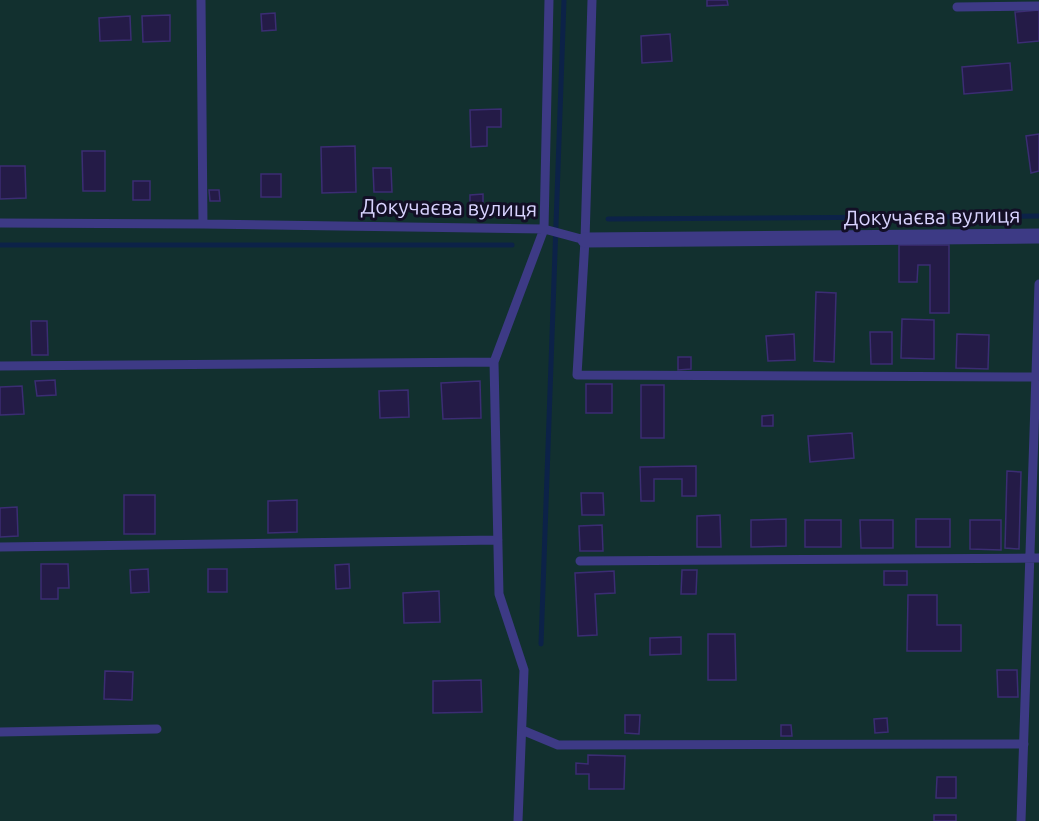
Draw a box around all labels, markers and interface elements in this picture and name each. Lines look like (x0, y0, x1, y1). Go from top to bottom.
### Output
street label: Докучаєва вулиця (360, 193, 538, 221)
street label: Докучаєва вулиця (843, 202, 1021, 230)

